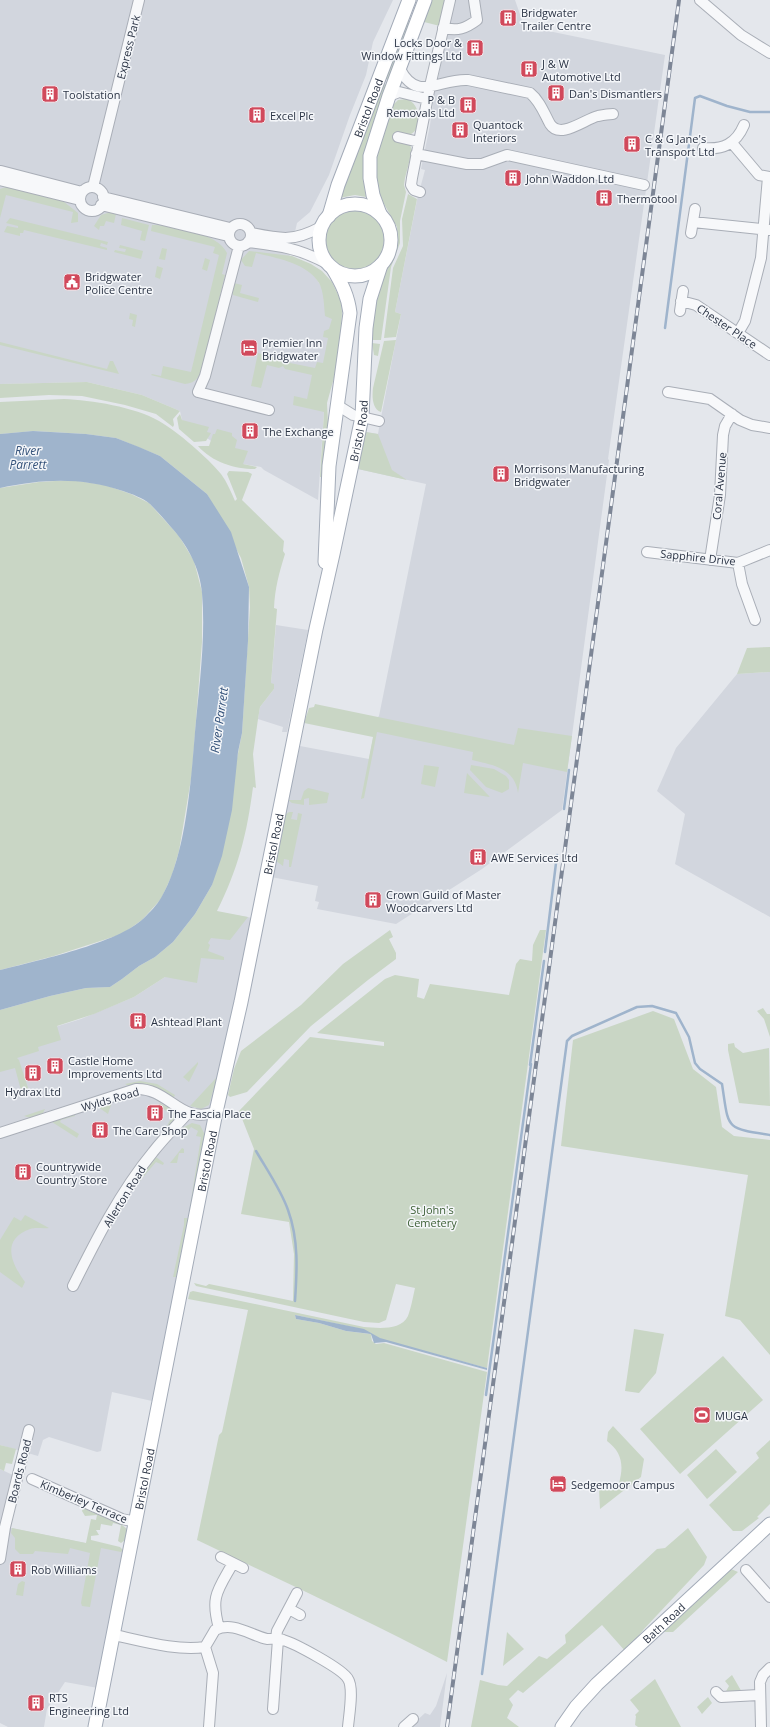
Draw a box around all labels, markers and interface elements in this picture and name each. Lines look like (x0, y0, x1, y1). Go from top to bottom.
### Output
place label: Bridgwater Trailer Centre (521, 5, 591, 33)
building icon: Bridgwater Trailer Centre (498, 8, 518, 28)
street label: Express Park (113, 13, 143, 81)
place label: Locks Door & Window Fittings Ltd (361, 35, 462, 63)
building icon: Locks Door & Window Fittings Ltd (465, 38, 485, 58)
place label: J & W Automotive Ltd (541, 56, 621, 84)
building icon: J & W Automotive Ltd (519, 59, 539, 79)
street label: Bristol Road (350, 76, 386, 139)
building icon: Dan's Dismantlers (546, 83, 566, 103)
building icon: Toolstation (40, 84, 60, 104)
place label: Dan's Dismantlers (569, 86, 662, 101)
place label: Toolstation (63, 87, 120, 102)
place label: P & B Removals Ltd (386, 92, 455, 120)
building icon: P & B Removals Ltd (458, 95, 478, 115)
building icon: Excel Plc (247, 105, 267, 125)
place label: Excel Plc (270, 108, 314, 123)
place label: Quantock Interiors (473, 117, 523, 145)
building icon: Quantock Interiors (450, 120, 470, 140)
place label: C & G Jane's Transport Ltd (645, 131, 715, 159)
building icon: C & G Jane's Transport Ltd (622, 134, 642, 154)
building icon: John Waddon Ltd (503, 168, 523, 188)
place label: John Waddon Ltd (525, 171, 614, 186)
building icon: Thermotool (594, 188, 614, 208)
place label: Thermotool (617, 191, 677, 206)
place label: Bridgwater Police Centre (85, 269, 153, 297)
public building icon: Bridgwater Police Centre (62, 272, 82, 292)
street label: Chester Place (694, 300, 760, 352)
place label: Premier Inn Bridgwater (262, 335, 322, 363)
hotel icon: Premier Inn Bridgwater (239, 338, 259, 358)
street label: Bristol Road (345, 400, 370, 463)
building icon: The Exchange (240, 421, 260, 441)
place label: The Exchange (263, 424, 334, 439)
water label: River Parrett (10, 442, 48, 473)
street label: Coral Avenue (709, 451, 729, 521)
place label: Morrisons Manufacturing Bridgwater (514, 461, 644, 489)
building icon: Morrisons Manufacturing Bridgwater (491, 464, 511, 484)
street label: Sapphire Drive (660, 546, 736, 568)
water label: River Parrett (206, 685, 232, 754)
street label: Bristol Road (259, 812, 286, 876)
building icon: AWE Services Ltd (468, 847, 488, 867)
place label: AWE Services Ltd (491, 850, 578, 865)
place label: Crown Guild of Master Woodcarvers Ltd (386, 887, 502, 915)
building icon: Crown Guild of Master Woodcarvers Ltd (363, 890, 383, 910)
building icon: Ashtead Plant (128, 1011, 148, 1031)
place label: Ashtead Plant (151, 1014, 222, 1029)
place label: Castle Home Improvements Ltd (68, 1053, 162, 1081)
building icon: Castle Home Improvements Ltd (45, 1056, 65, 1076)
building icon: Hydrax Ltd (23, 1063, 43, 1083)
place label: Hydrax Ltd (5, 1084, 61, 1099)
street label: Wylds Road (79, 1084, 141, 1114)
building icon: The Fascia Place (145, 1103, 165, 1123)
place label: The Fascia Place (168, 1106, 251, 1121)
building icon: The Care Shop (90, 1120, 110, 1140)
place label: The Care Shop (113, 1123, 188, 1138)
street label: Bristol Road (193, 1129, 220, 1193)
place label: Countrywide Country Store (36, 1159, 107, 1187)
building icon: Countrywide Country Store (13, 1162, 33, 1182)
street label: Allerton Road (99, 1163, 149, 1229)
park label: St John's Cemetery (407, 1202, 457, 1230)
sports icon: MUGA (692, 1405, 712, 1425)
place label: MUGA (715, 1408, 748, 1423)
street label: Boards Road (4, 1437, 34, 1505)
street label: Bristol Road (130, 1447, 157, 1511)
hotel icon: Sedgemoor Campus (548, 1474, 568, 1494)
street label: Kimberley Terrace (38, 1476, 130, 1526)
place label: Sedgemoor Campus (571, 1477, 675, 1492)
building icon: Rob Williams (8, 1559, 28, 1579)
place label: Rob Williams (31, 1562, 97, 1577)
street label: Bath Road (639, 1599, 688, 1646)
place label: RTS Engineering Ltd (49, 1690, 129, 1718)
building icon: RTS Engineering Ltd (26, 1693, 46, 1713)

